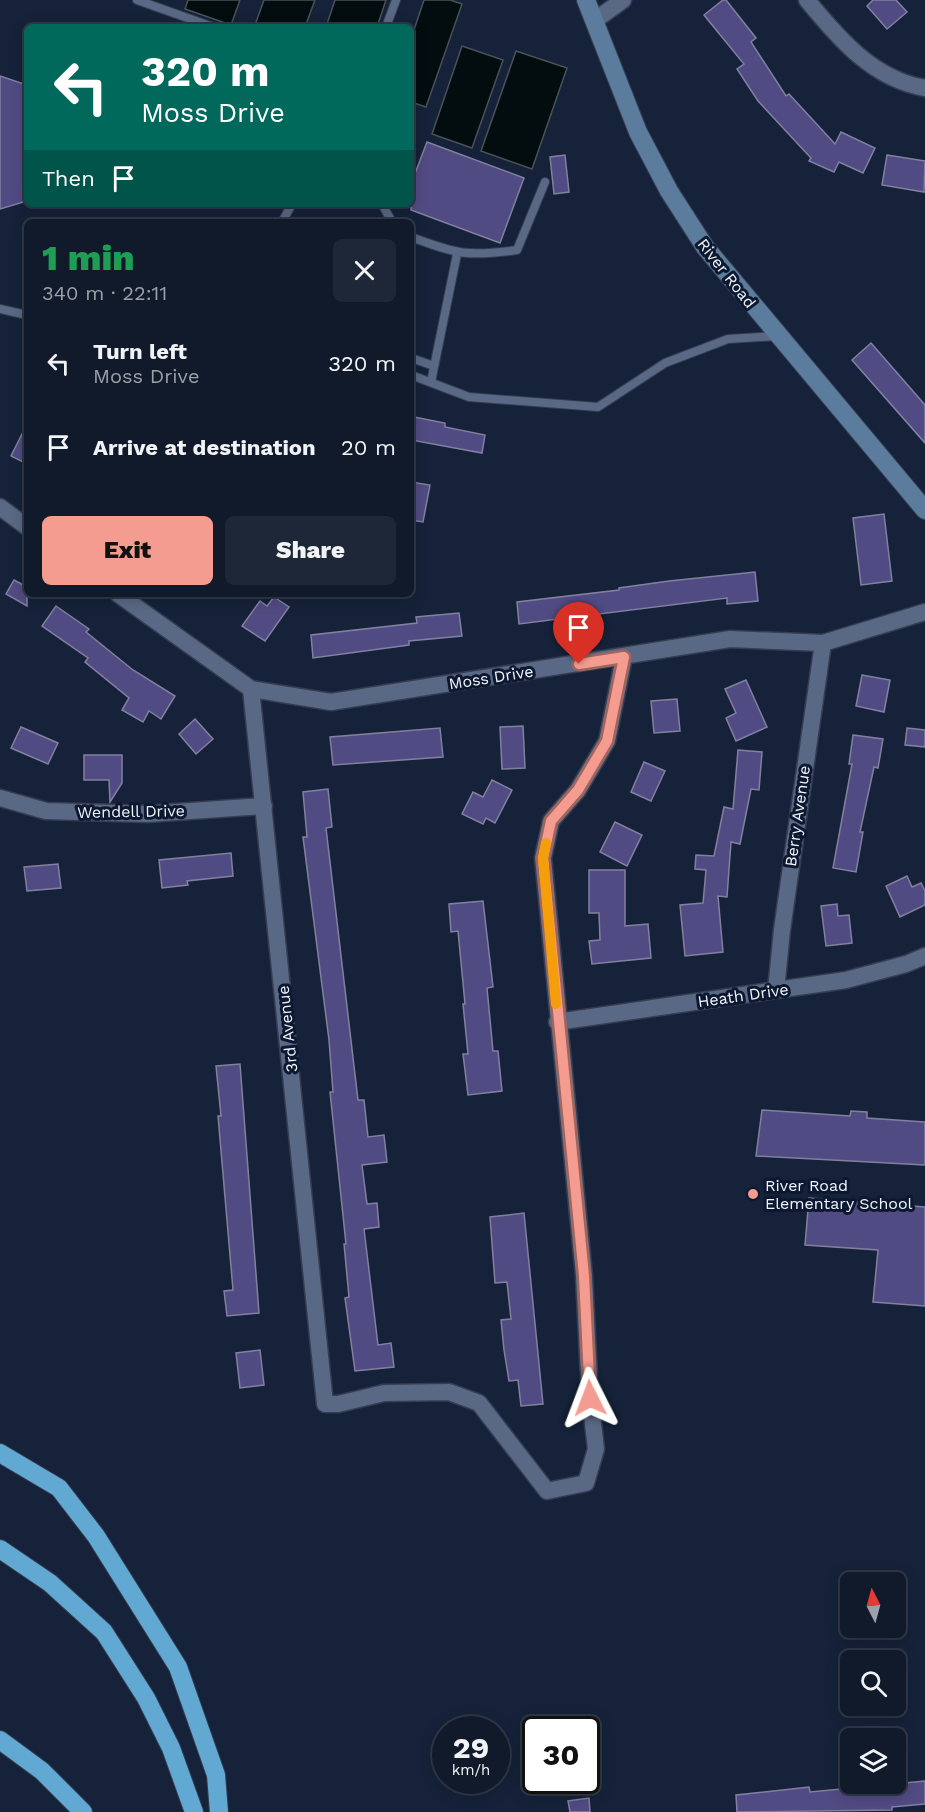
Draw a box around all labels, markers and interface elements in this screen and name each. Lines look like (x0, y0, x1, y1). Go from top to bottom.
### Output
text: 320 m (141, 47, 270, 96)
icon: left (42, 48, 120, 126)
text: Moss Drive (141, 97, 285, 129)
icon: arrive (107, 162, 140, 195)
text: Then (42, 166, 95, 191)
street label: River Road (694, 235, 760, 312)
text: 1 min (42, 237, 135, 279)
button: close (333, 239, 396, 302)
text: 340 m · 22:11 (42, 281, 167, 305)
text: Turn left (93, 339, 187, 364)
icon: left (42, 347, 75, 380)
text: 320 m (328, 351, 396, 376)
text: Moss Drive (93, 364, 200, 388)
icon: arrive (42, 431, 75, 464)
text: Arrive at destination (93, 435, 316, 460)
text: 20 m (341, 435, 396, 460)
button: Exit (42, 516, 213, 585)
button: Share (225, 516, 396, 585)
pin (553, 602, 604, 664)
icon: arrive (562, 611, 595, 644)
street label: Moss Drive (447, 661, 535, 694)
street label: Berry Avenue (781, 764, 814, 868)
street label: Wendell Drive (77, 801, 185, 822)
street label: Heath Drive (696, 980, 790, 1011)
street label: 3rd Avenue (273, 985, 301, 1073)
place label: River Road Elementary School (765, 1176, 913, 1213)
marker: River Road Elementary School (746, 1187, 760, 1201)
position arrow (558, 1366, 622, 1430)
north arrow (840, 1572, 906, 1638)
map controls (840, 1572, 906, 1794)
button: search (840, 1650, 906, 1716)
speed limit sign: 30 (522, 1716, 600, 1794)
button: layers (840, 1728, 906, 1794)
text: 29 (453, 1730, 489, 1765)
text: km/h (452, 1761, 490, 1779)

